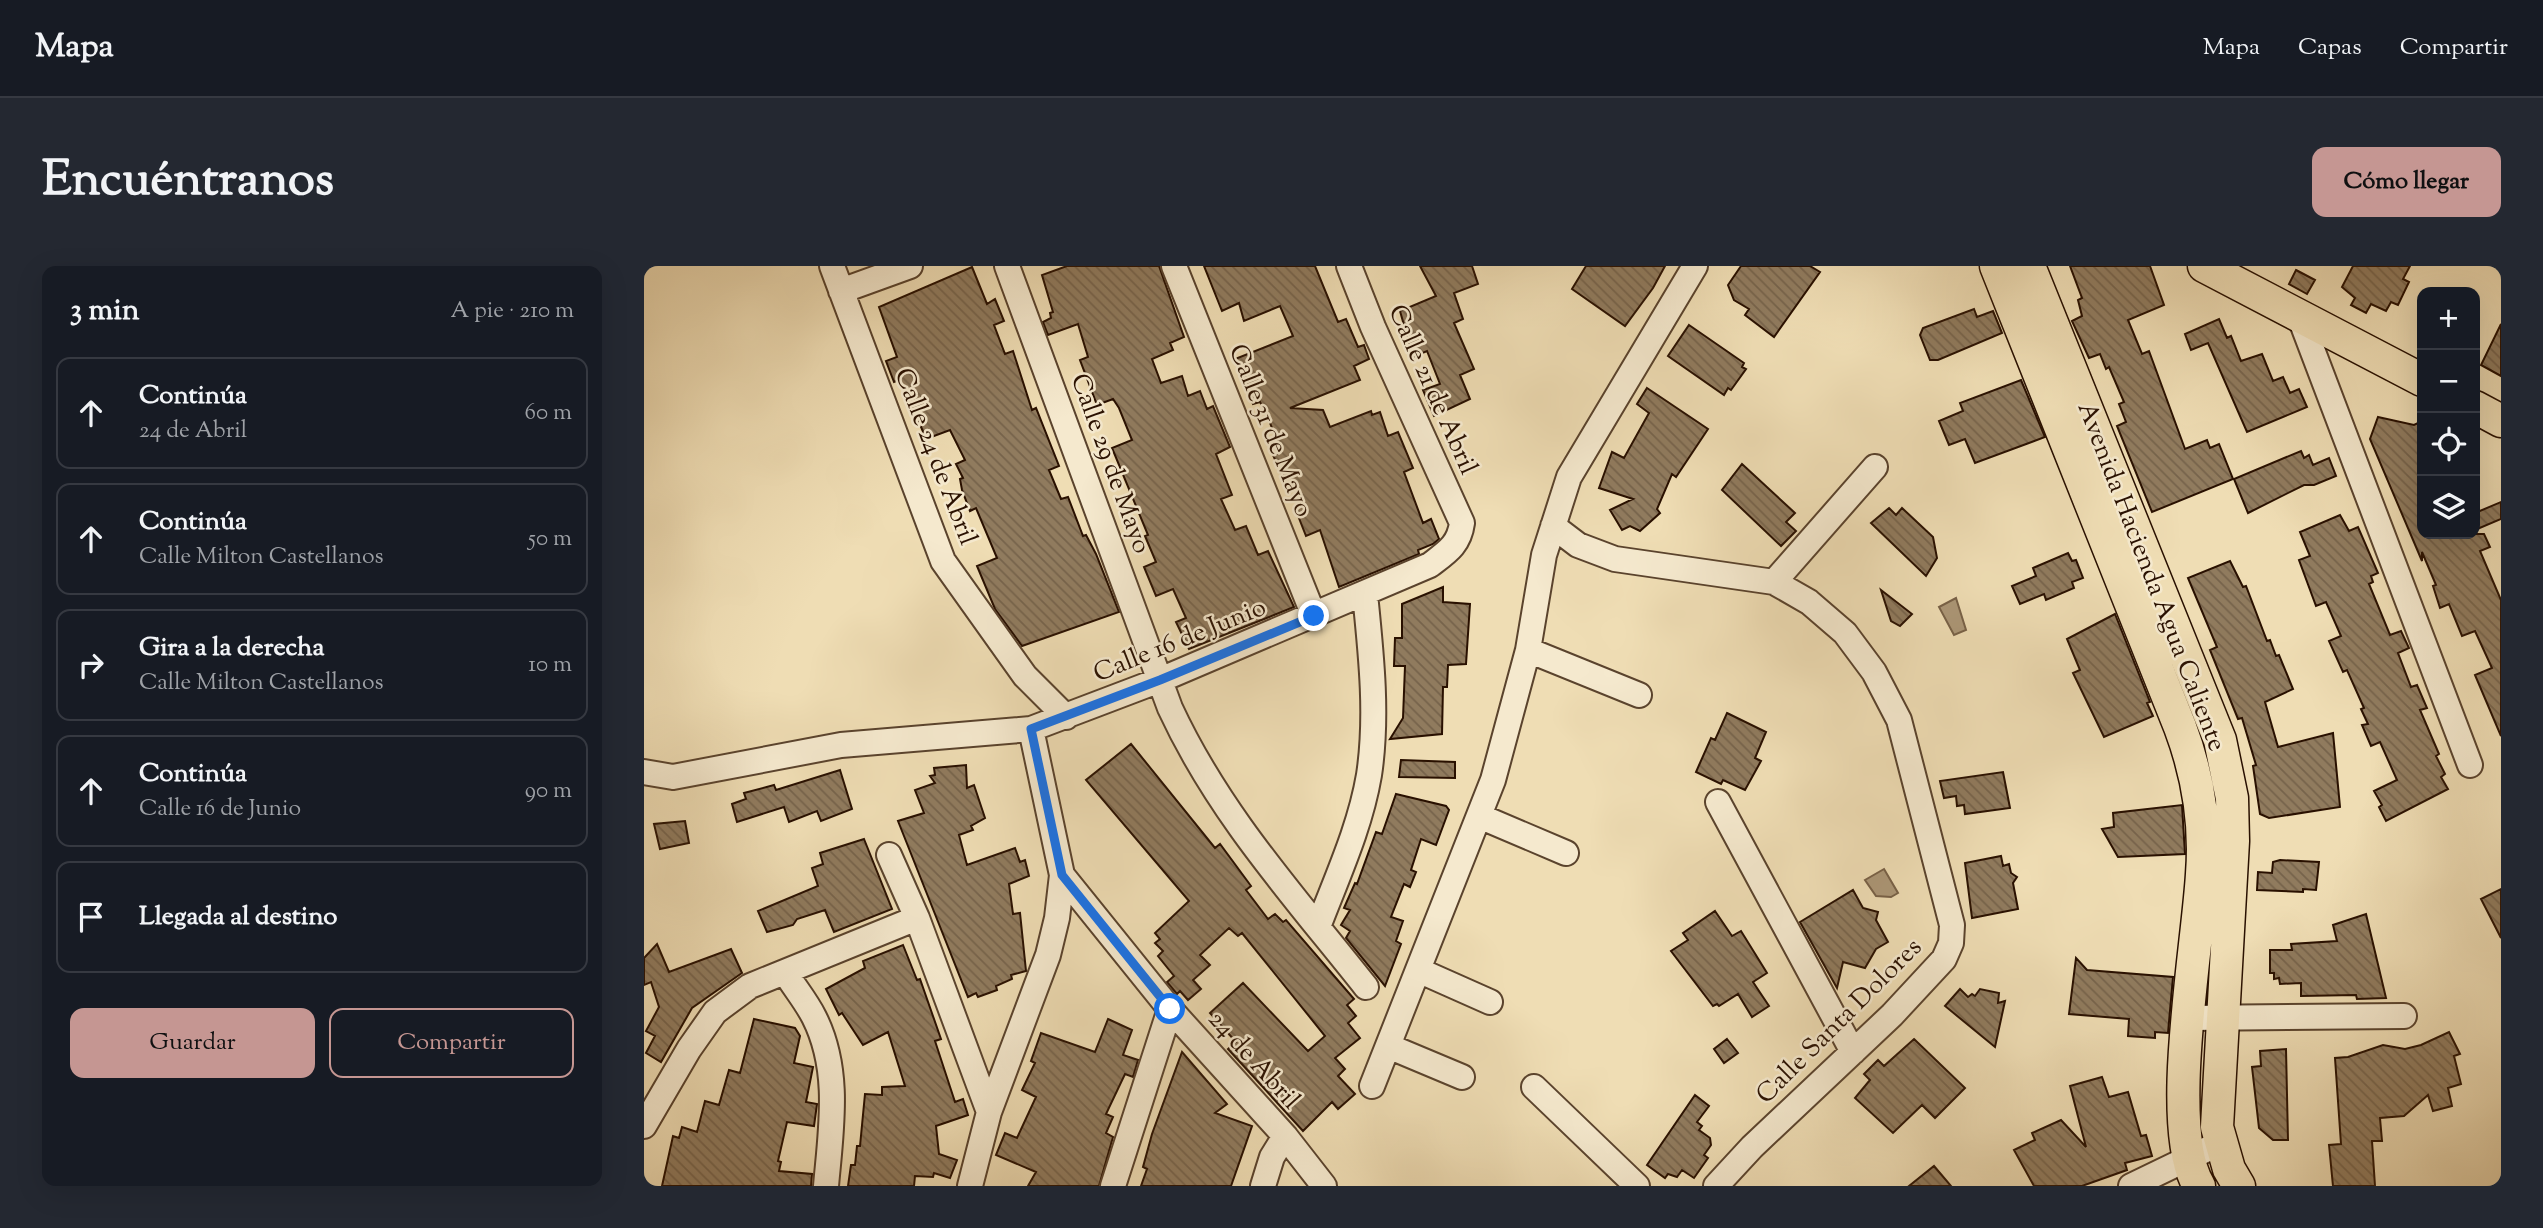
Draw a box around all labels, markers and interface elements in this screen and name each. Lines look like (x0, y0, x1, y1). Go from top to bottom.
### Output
text: Mapa (35, 24, 114, 72)
text: Mapa (2203, 31, 2260, 65)
text: Capas (2298, 31, 2362, 65)
text: Compartir (2400, 31, 2508, 65)
text: Encuéntranos (42, 147, 334, 217)
button: Cómo llegar (2312, 147, 2501, 217)
map controls (2417, 287, 2480, 539)
button: + (2417, 287, 2480, 350)
text: 3 min (70, 290, 140, 333)
text: A pie · 210 m (450, 295, 574, 328)
street label: Calle 21 de Abril (1378, 299, 1486, 481)
street label: Calle 31 de Mayo (1218, 339, 1321, 523)
button: − (2417, 350, 2480, 413)
street label: Calle 24 de Abril (884, 363, 985, 551)
street label: Calle 29 de Mayo (1060, 369, 1159, 559)
text: Continúa (139, 378, 247, 415)
icon: ahead (72, 394, 110, 432)
text: 60 m (524, 397, 572, 430)
street label: Avenida Hacienda Agua Caliente (2067, 397, 2234, 757)
button: locate (2417, 413, 2480, 476)
text: 24 de Abril (139, 415, 247, 448)
button: layers (2417, 476, 2480, 539)
text: Continúa (139, 504, 247, 541)
icon: ahead (72, 520, 110, 558)
text: 50 m (528, 523, 572, 556)
text: Calle Milton Castellanos (139, 541, 384, 574)
street label: Calle 16 de Junio (1088, 590, 1272, 693)
route end (1298, 600, 1329, 631)
text: Gira a la derecha (139, 630, 324, 667)
icon: right (72, 646, 110, 684)
text: 10 m (528, 649, 572, 682)
text: Calle Milton Castellanos (139, 667, 384, 700)
text: Continúa (139, 756, 247, 793)
icon: ahead (72, 772, 110, 810)
text: 90 m (525, 775, 572, 808)
text: Calle 16 de Junio (139, 793, 301, 826)
icon: arrive (72, 898, 110, 936)
text: Llegada al destino (139, 899, 337, 936)
street label: Calle Santa Dolores (1748, 930, 1931, 1113)
route start (1154, 993, 1185, 1024)
street label: 24 de Abril (1198, 1003, 1308, 1119)
button: Guardar (70, 1008, 315, 1078)
button: Compartir (329, 1008, 574, 1078)

